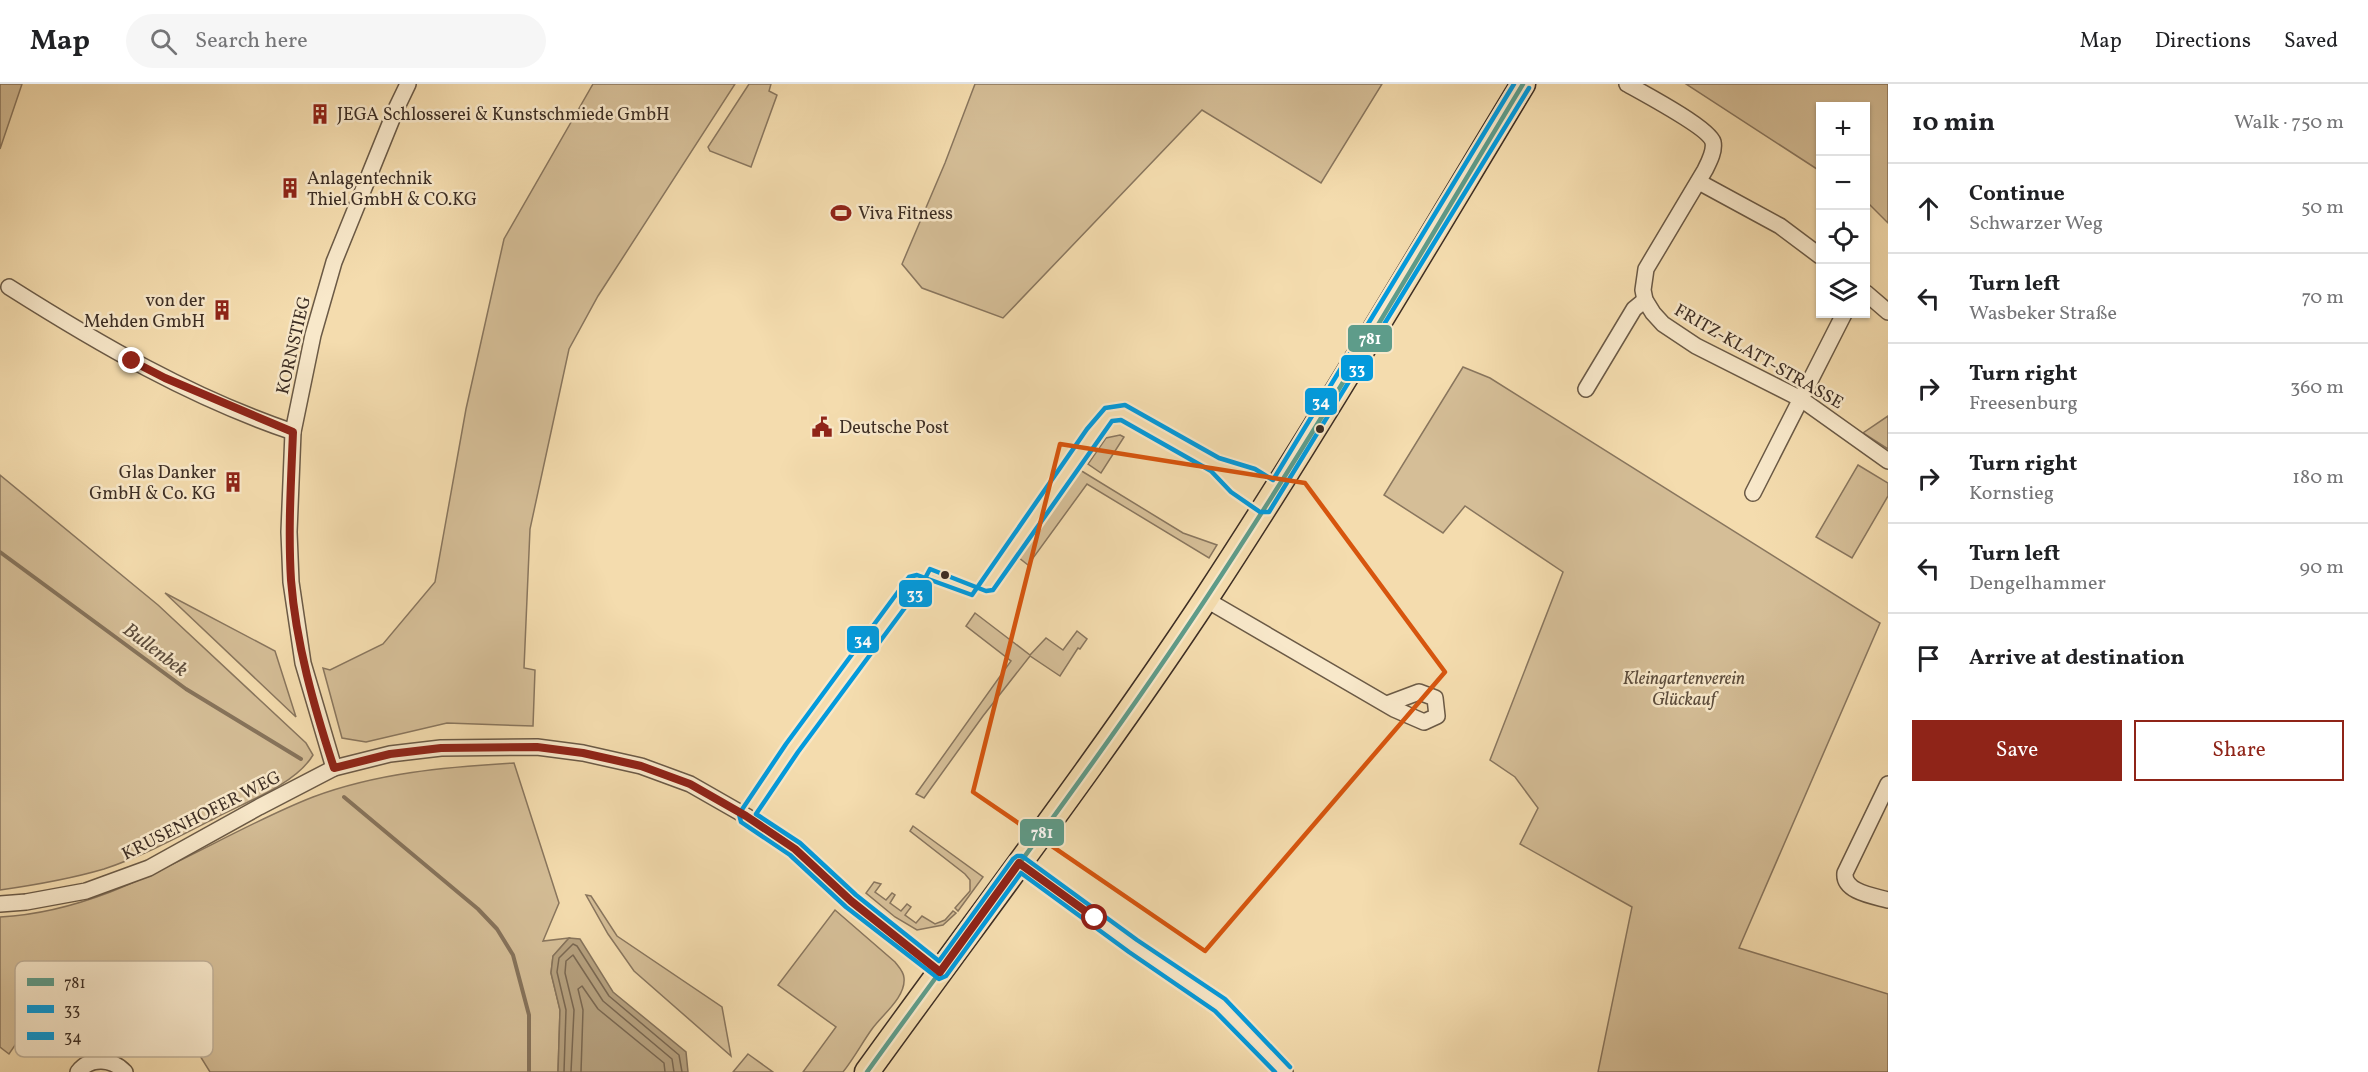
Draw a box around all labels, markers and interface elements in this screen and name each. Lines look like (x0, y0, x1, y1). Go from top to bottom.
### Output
search box (126, 14, 546, 68)
text: Map (30, 22, 90, 61)
icon: search (147, 25, 180, 58)
text: Search here (195, 26, 308, 57)
text: Map (2080, 27, 2122, 56)
text: Directions (2155, 27, 2251, 56)
text: Saved (2284, 27, 2338, 56)
building icon: JEGA Schlosserei & Kunstschmiede GmbH (308, 102, 332, 126)
map controls (1816, 102, 1870, 318)
button: + (1816, 102, 1870, 156)
place label: JEGA Schlosserei & Kunstschmiede GmbH (337, 103, 670, 128)
text: 10 min (1912, 105, 1995, 141)
text: Walk · 750 m (2234, 109, 2344, 137)
button: − (1816, 156, 1870, 210)
place label: Anlagentechnik Thiel GmbH & CO.KG (307, 167, 477, 213)
building icon: Anlagentechnik Thiel GmbH & CO.KG (278, 176, 302, 200)
text: Continue (1969, 179, 2065, 210)
icon: ahead (1912, 192, 1945, 225)
text: 50 m (2301, 194, 2344, 222)
sports icon: Viva Fitness (829, 201, 853, 225)
place label: Viva Fitness (858, 202, 953, 227)
button: locate (1816, 210, 1870, 264)
text: Schwarzer Weg (1969, 210, 2103, 238)
button: layers (1816, 264, 1870, 318)
text: Turn left (1969, 269, 2060, 300)
icon: left (1912, 282, 1945, 315)
text: 70 m (2301, 284, 2344, 312)
place label: von der Mehden GmbH (84, 289, 205, 335)
street label: KORNSTIEG (271, 294, 318, 397)
building icon: von der Mehden GmbH (210, 298, 234, 322)
street label: FRITZ-KLATT-STRASSE (1669, 299, 1848, 416)
text: Wasbeker Straße (1969, 300, 2117, 328)
line badge: 781 (1347, 324, 1393, 353)
text: 781 (1359, 329, 1381, 351)
route end (118, 347, 144, 373)
line badge: 33 (1340, 354, 1374, 382)
text: 33 (1349, 359, 1365, 381)
text: Turn right (1969, 359, 2077, 390)
icon: right (1912, 372, 1945, 405)
text: 360 m (2290, 374, 2344, 402)
line badge: 34 (1304, 387, 1338, 416)
text: Freesenburg (1969, 390, 2078, 418)
text: 34 (1312, 392, 1330, 414)
public building icon: Deutsche Post (810, 415, 834, 439)
place label: Deutsche Post (839, 416, 949, 441)
unlabelled marker (1314, 423, 1326, 435)
text: Turn right (1969, 449, 2077, 480)
place label: Glas Danker GmbH & Co. KG (89, 461, 216, 507)
icon: right (1912, 462, 1945, 495)
text: 180 m (2292, 464, 2344, 492)
building icon: Glas Danker GmbH & Co. KG (221, 470, 245, 494)
text: Kornstieg (1969, 480, 2054, 508)
text: Turn left (1969, 539, 2060, 570)
icon: left (1912, 552, 1945, 585)
text: 90 m (2300, 554, 2344, 582)
unlabelled marker (939, 569, 951, 581)
text: Dengelhammer (1969, 570, 2106, 598)
line badge: 33 (898, 579, 933, 608)
text: 33 (907, 584, 923, 606)
water label: Bullenbek (116, 617, 193, 684)
line badge: 34 (846, 625, 880, 654)
text: 34 (854, 630, 872, 652)
icon: arrive (1912, 642, 1945, 675)
text: Arrive at destination (1969, 643, 2185, 674)
park label: Kleingartenverein Glückauf (1623, 667, 1745, 713)
button: Save (1912, 720, 2122, 781)
button: Share (2134, 720, 2344, 781)
street label: KRUSENHOFER WEG (118, 765, 286, 867)
line badge: 781 (1019, 818, 1065, 847)
text: 781 (1031, 823, 1053, 845)
route start (1081, 904, 1107, 930)
legend (15, 961, 213, 1057)
text: 781 (64, 973, 86, 995)
text: 33 (64, 1000, 80, 1022)
text: 34 (64, 1027, 82, 1049)

